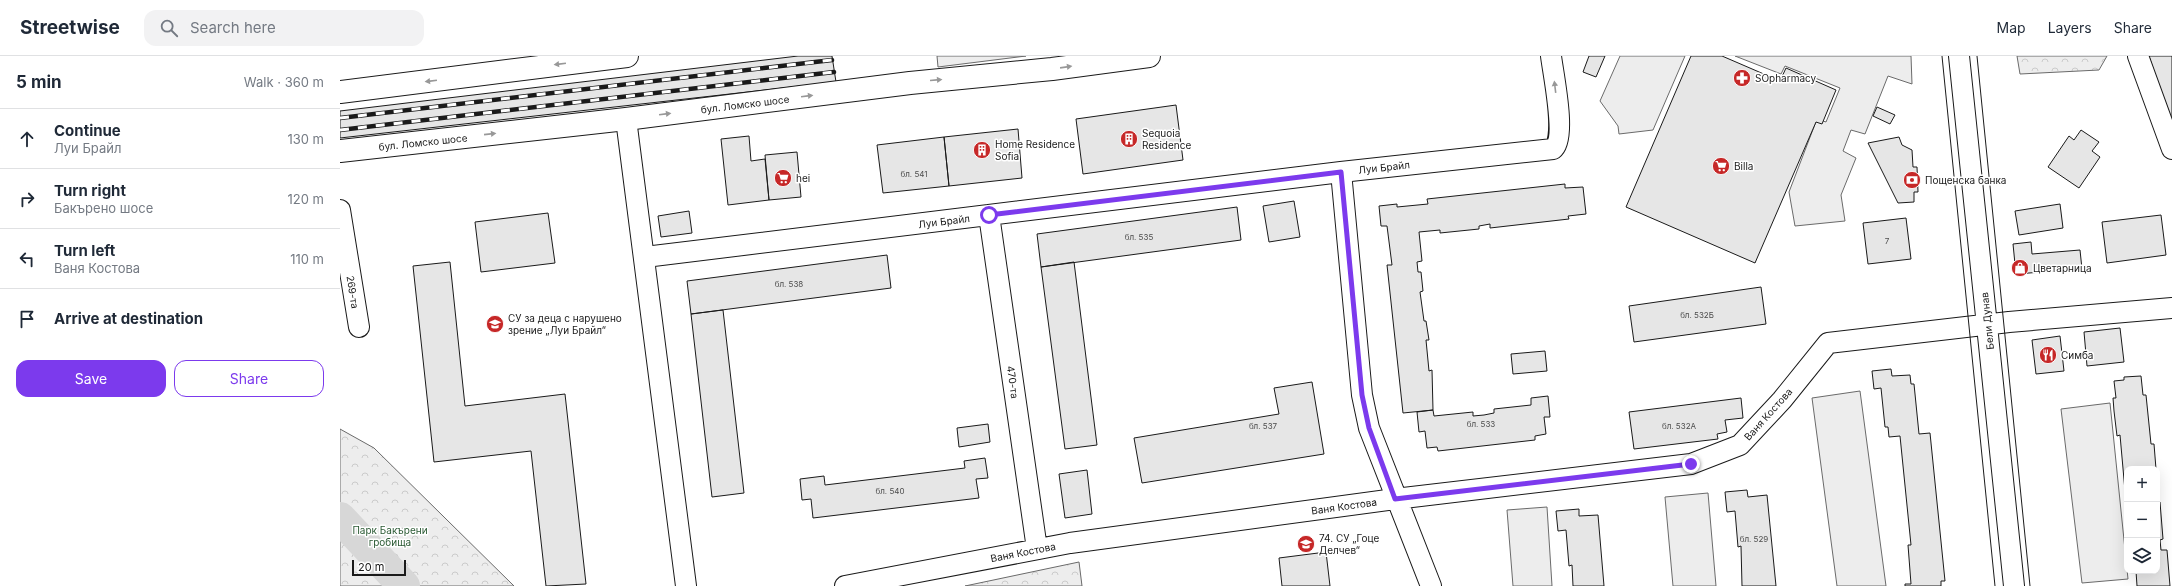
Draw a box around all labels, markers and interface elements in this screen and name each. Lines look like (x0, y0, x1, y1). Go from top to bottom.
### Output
search box (144, 10, 424, 46)
text: Streetwise (20, 16, 120, 39)
icon: search (158, 17, 180, 39)
text: Search here (190, 18, 276, 37)
text: Map (1997, 19, 2026, 36)
text: Layers (2048, 19, 2092, 36)
text: Share (2114, 19, 2152, 36)
one-way arrow (554, 61, 566, 68)
one-way arrow (1060, 64, 1072, 70)
pharmacy icon: SOpharmacy (1732, 68, 1752, 88)
text: 5 min (16, 72, 62, 92)
place label: SOpharmacy (1755, 72, 1817, 84)
text: Walk · 360 m (244, 74, 324, 90)
one-way arrow (930, 77, 942, 83)
one-way arrow (425, 78, 437, 84)
one-way arrow (1552, 81, 1558, 93)
street label: бул. Ломско шосе (700, 93, 790, 115)
one-way arrow (801, 93, 813, 99)
one-way arrow (658, 111, 671, 117)
text: Continue (54, 121, 121, 140)
place label: Sequoia Residence (1142, 127, 1191, 151)
icon: ahead (16, 128, 38, 150)
building icon: Sequoia Residence (1119, 129, 1139, 149)
text: 130 m (287, 131, 324, 147)
street label: бул. Ломско шосе (378, 131, 468, 153)
one-way arrow (484, 131, 496, 138)
place label: Home Residence Sofia (995, 138, 1075, 162)
text: Луи Брайл (54, 140, 121, 156)
building icon: Home Residence Sofia (972, 140, 992, 160)
supermarket icon: Billa (1711, 156, 1731, 176)
street label: Луи Брайл (1358, 158, 1410, 176)
place label: Billa (1734, 160, 1753, 172)
supermarket icon: hei (773, 168, 793, 188)
house number: бл. 541 (900, 169, 928, 179)
bank icon: Пощенска банка (1902, 170, 1922, 190)
place label: hei (796, 172, 810, 184)
place label: Пощенска банка (1925, 174, 2007, 186)
text: Turn right (54, 181, 126, 200)
icon: right (16, 188, 38, 210)
text: 120 m (288, 191, 324, 207)
text: Бакърено шосе (54, 200, 153, 216)
route start (980, 206, 998, 224)
street label: Луи Брайл (918, 212, 970, 230)
house number: бл. 535 (1125, 232, 1153, 242)
house number: 7 (1885, 236, 1890, 246)
text: Turn left (54, 241, 115, 260)
icon: left (16, 248, 38, 270)
text: 110 m (290, 251, 324, 267)
shop icon: Цветарница (2010, 258, 2030, 278)
text: Ваня Костова (54, 260, 140, 276)
place label: Цветарница (2033, 262, 2092, 274)
street label: 269-та (344, 275, 362, 309)
house number: бл. 538 (775, 279, 803, 289)
street label: Бели Дунав (1978, 291, 1996, 350)
icon: arrive (16, 308, 38, 330)
text: Arrive at destination (54, 309, 203, 328)
house number: бл. 532Б (1680, 310, 1714, 320)
place label: СУ за деца с нарушено зрение „Луи Брайл“ (508, 312, 622, 336)
school or university icon: СУ за деца с нарушено зрение „Луи Брайл“ (485, 314, 505, 334)
restaurant icon: Симба (2038, 345, 2058, 365)
place label: Симба (2061, 349, 2093, 361)
button: Save (16, 360, 166, 397)
button: Share (174, 360, 324, 397)
street label: 470-та (1005, 365, 1021, 399)
street label: Ваня Костова (1741, 385, 1795, 443)
house number: бл. 533 (1467, 419, 1495, 429)
house number: бл. 537 (1249, 421, 1278, 431)
house number: бл. 532А (1662, 421, 1697, 431)
route end (1682, 455, 1700, 473)
map controls (2124, 466, 2160, 574)
button: + (2124, 466, 2160, 502)
house number: бл. 540 (876, 486, 904, 496)
street label: Ваня Костова (1310, 495, 1378, 517)
button: − (2124, 502, 2160, 538)
park label: Парк Бакърени гробища (352, 524, 428, 548)
place label: 74. СУ „Гоце Делчев“ (1319, 532, 1379, 556)
school or university icon: 74. СУ „Гоце Делчев“ (1296, 534, 1316, 554)
house number: бл. 529 (1740, 534, 1768, 544)
button: layers (2124, 538, 2160, 574)
street label: Ваня Костова (989, 540, 1057, 564)
scale bar (352, 558, 406, 577)
text: 20 m (358, 560, 384, 574)

